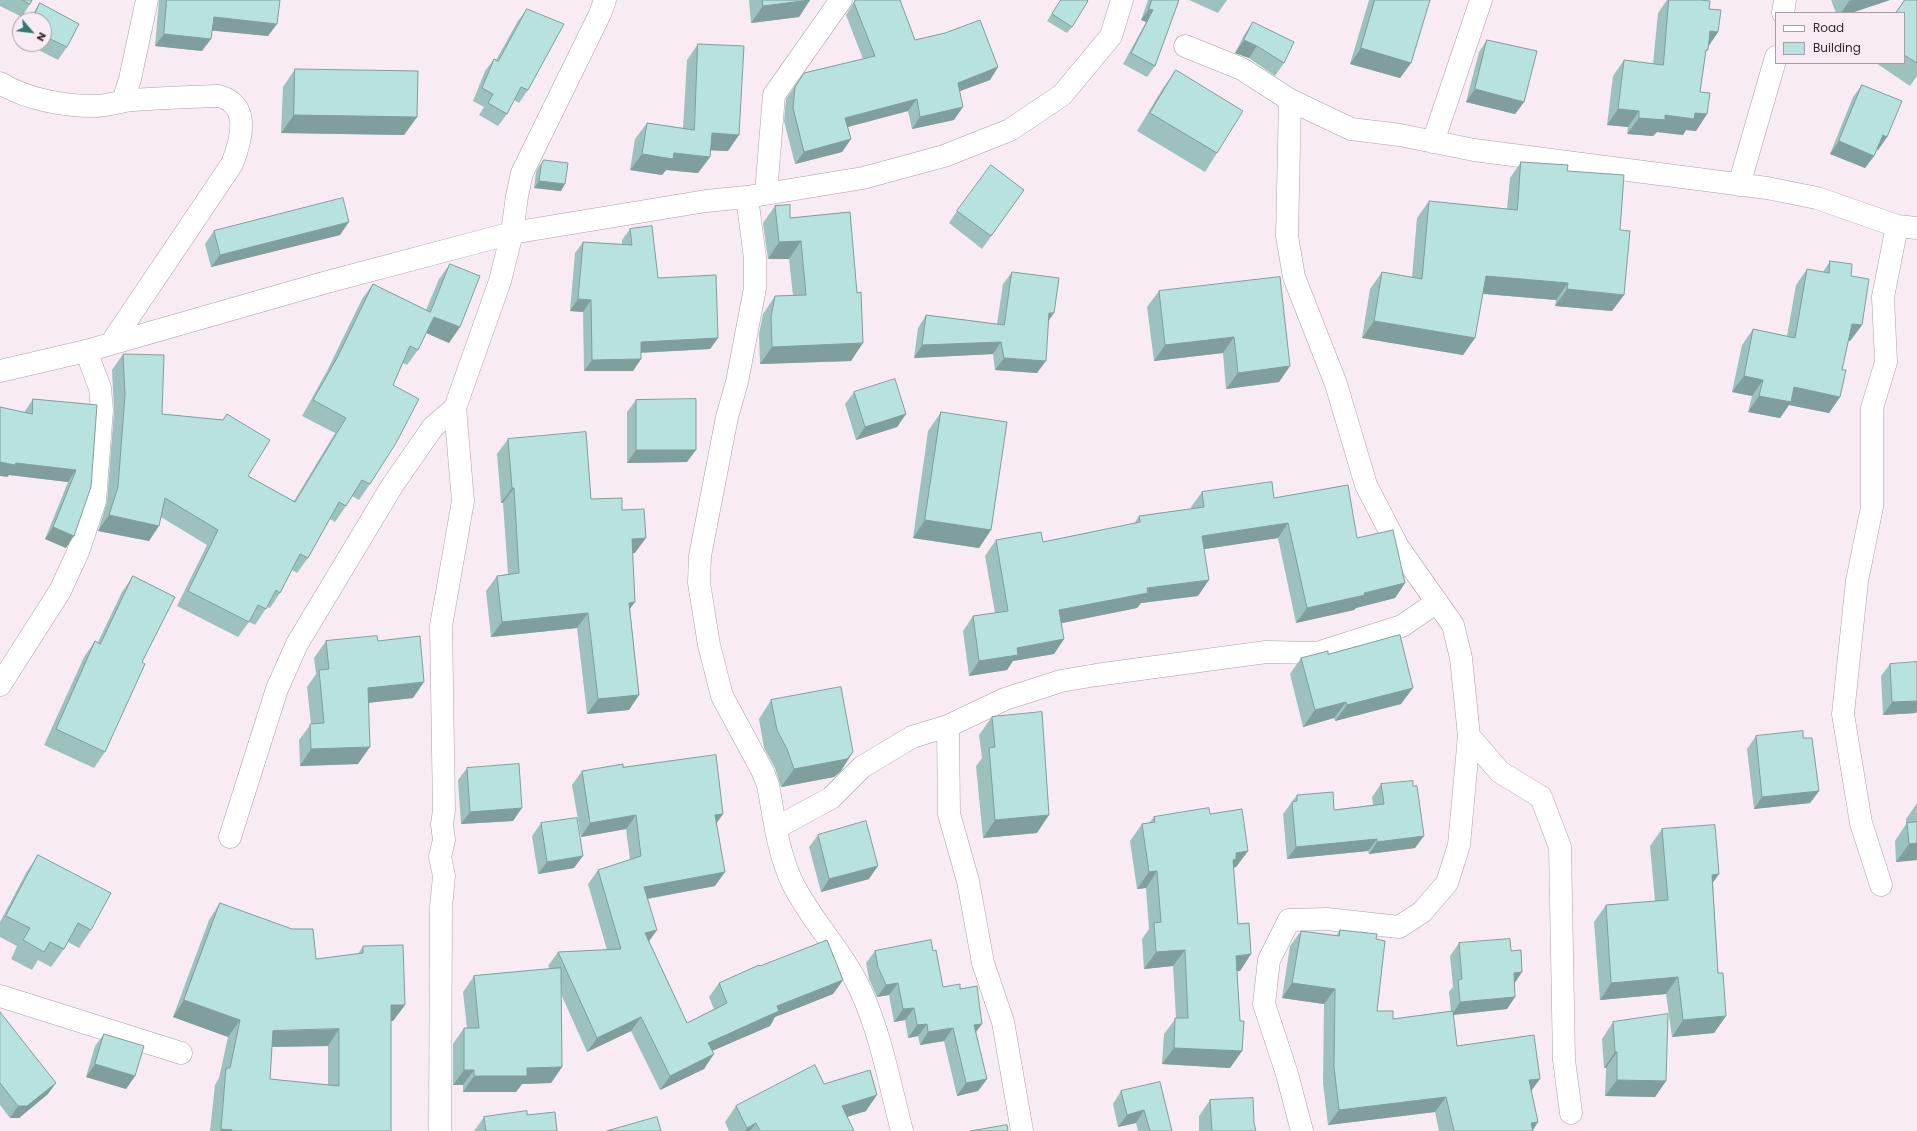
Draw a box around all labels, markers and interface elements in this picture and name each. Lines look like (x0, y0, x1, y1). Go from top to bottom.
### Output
north arrow (12, 12, 52, 52)
legend (1775, 12, 1905, 64)
text: Road (1813, 19, 1844, 36)
text: N (33, 30, 51, 45)
text: Building (1813, 39, 1861, 56)

